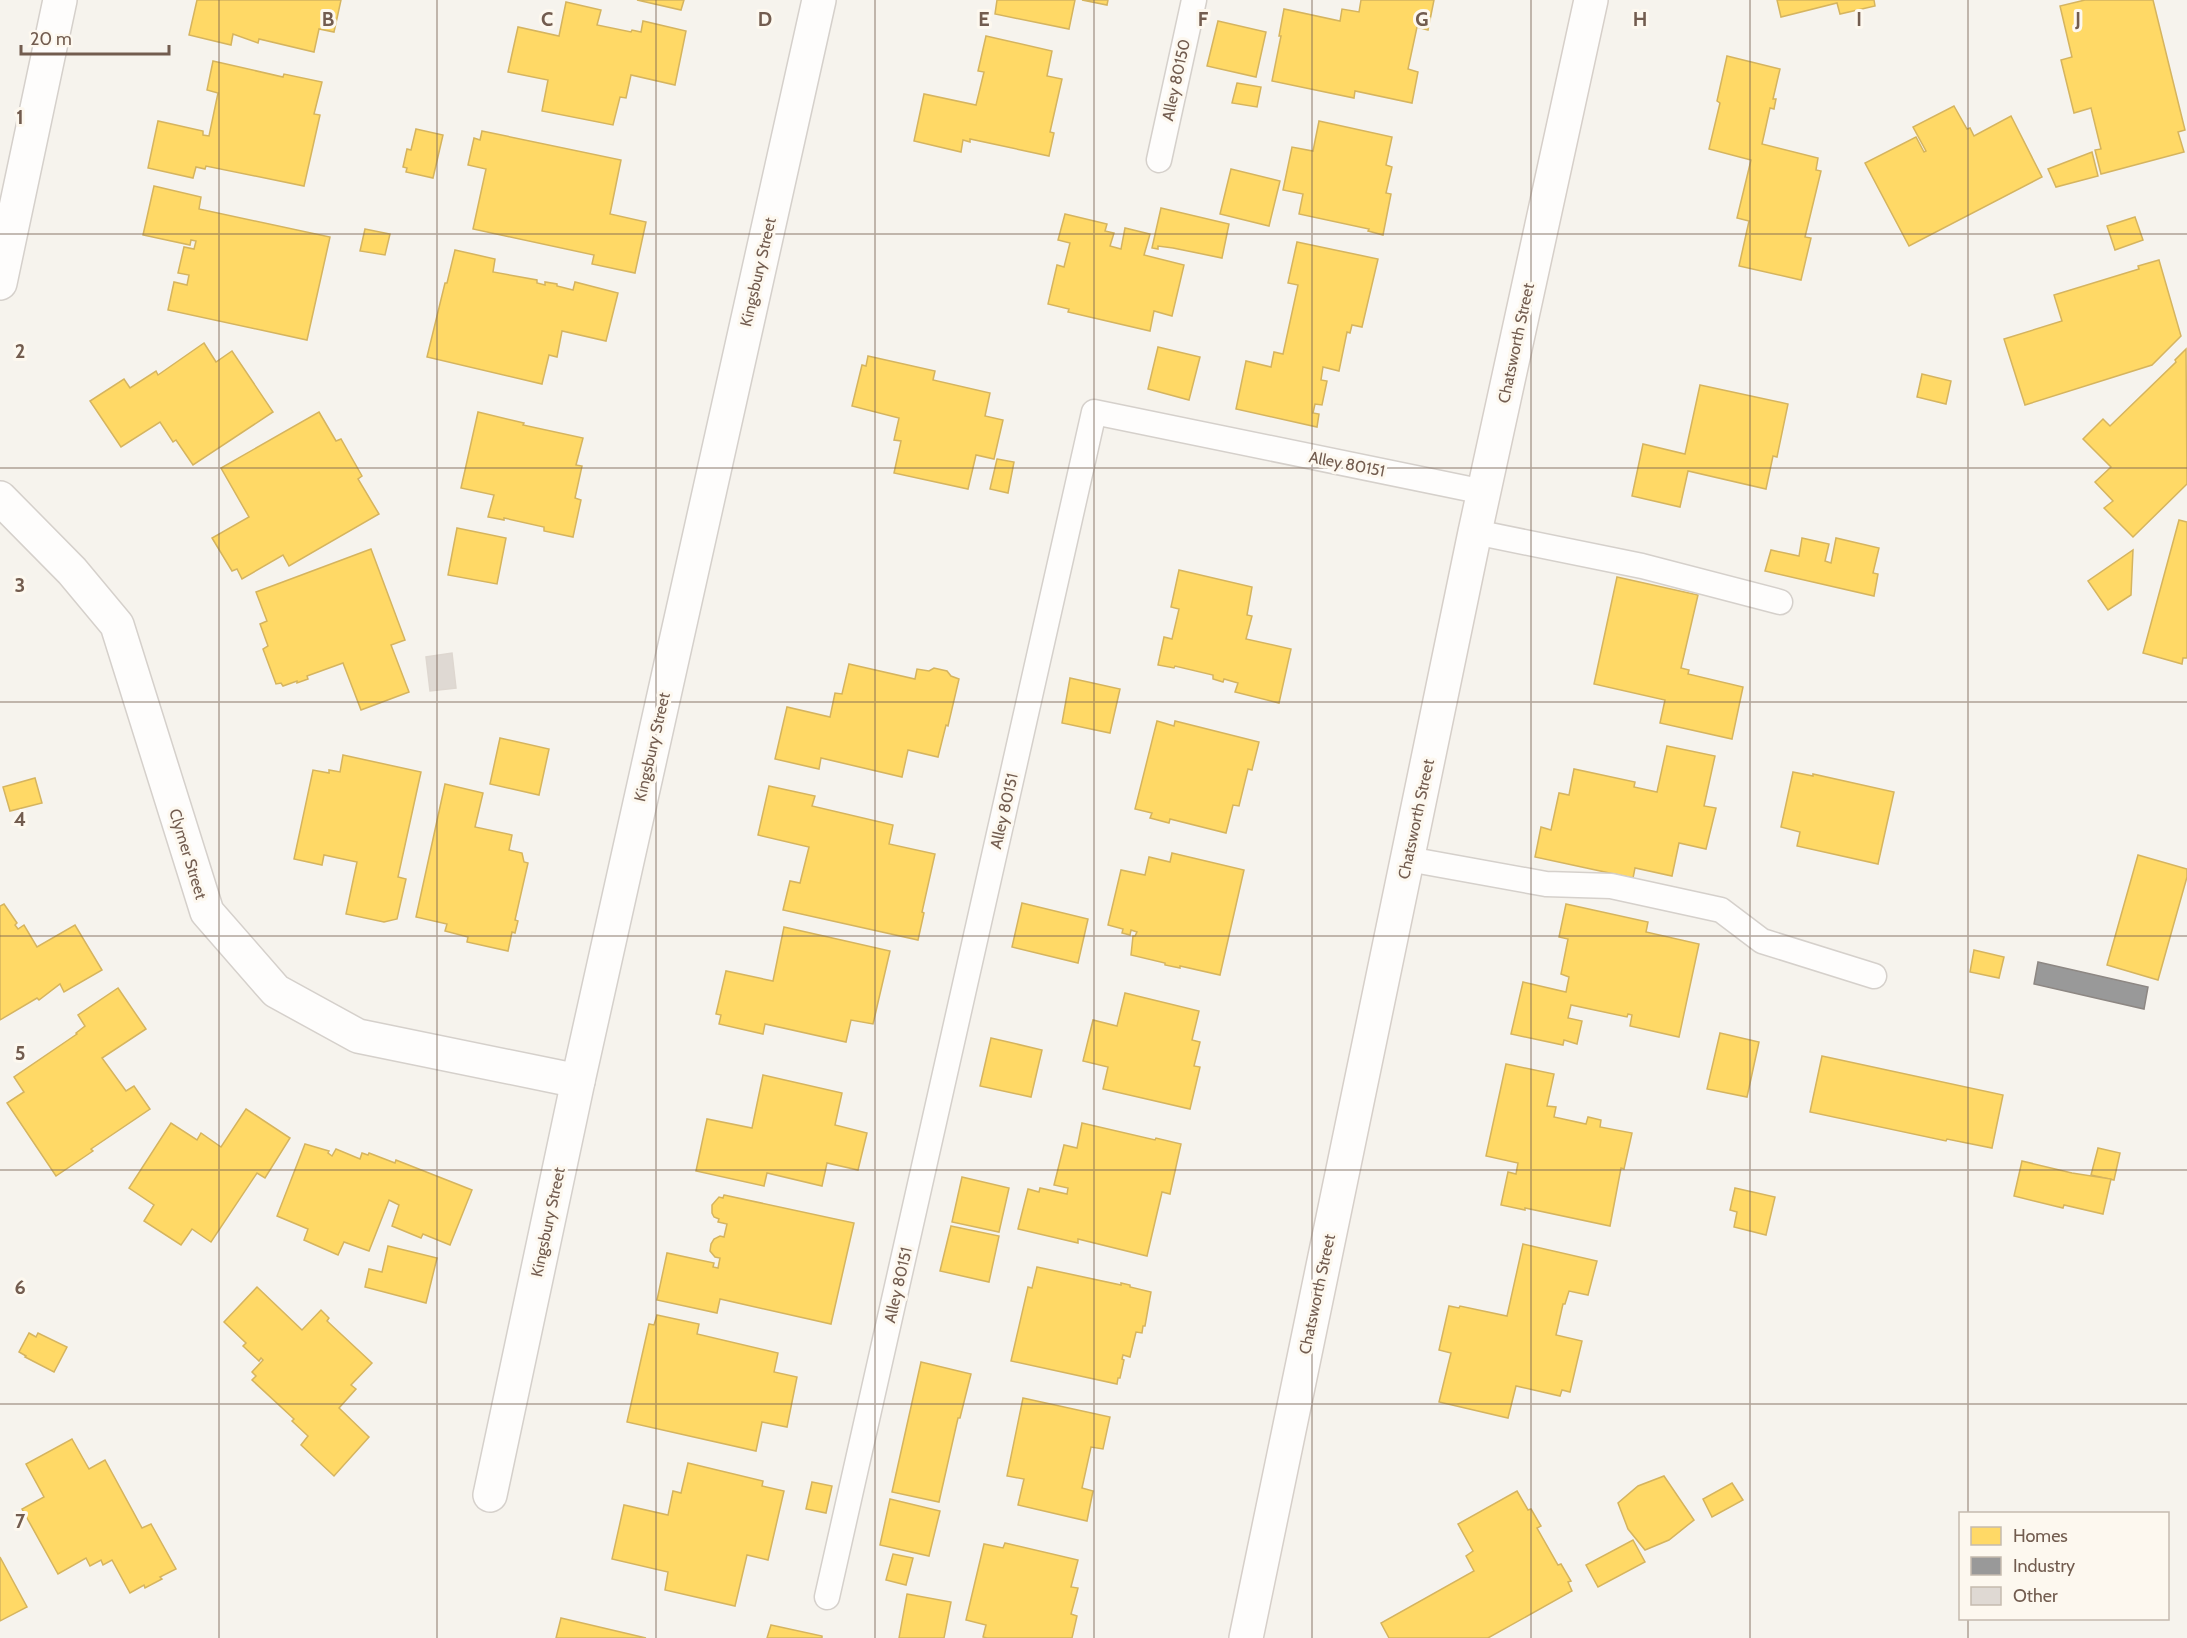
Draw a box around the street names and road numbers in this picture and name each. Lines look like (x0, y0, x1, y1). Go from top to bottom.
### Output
street label: Alley 80150 (1158, 37, 1194, 123)
street label: Kingsbury Street (736, 215, 780, 328)
street label: Chatsworth Street (1494, 281, 1538, 405)
street label: Alley 80151 (1307, 447, 1387, 481)
street label: Kingsbury Street (630, 690, 674, 803)
street label: Chatsworth Street (1394, 757, 1438, 881)
street label: Alley 80151 (986, 771, 1022, 851)
street label: Clymer Street (165, 806, 211, 902)
street label: Kingsbury Street (527, 1165, 569, 1279)
street label: Chatsworth Street (1295, 1232, 1339, 1356)
street label: Alley 80151 (880, 1245, 916, 1325)

